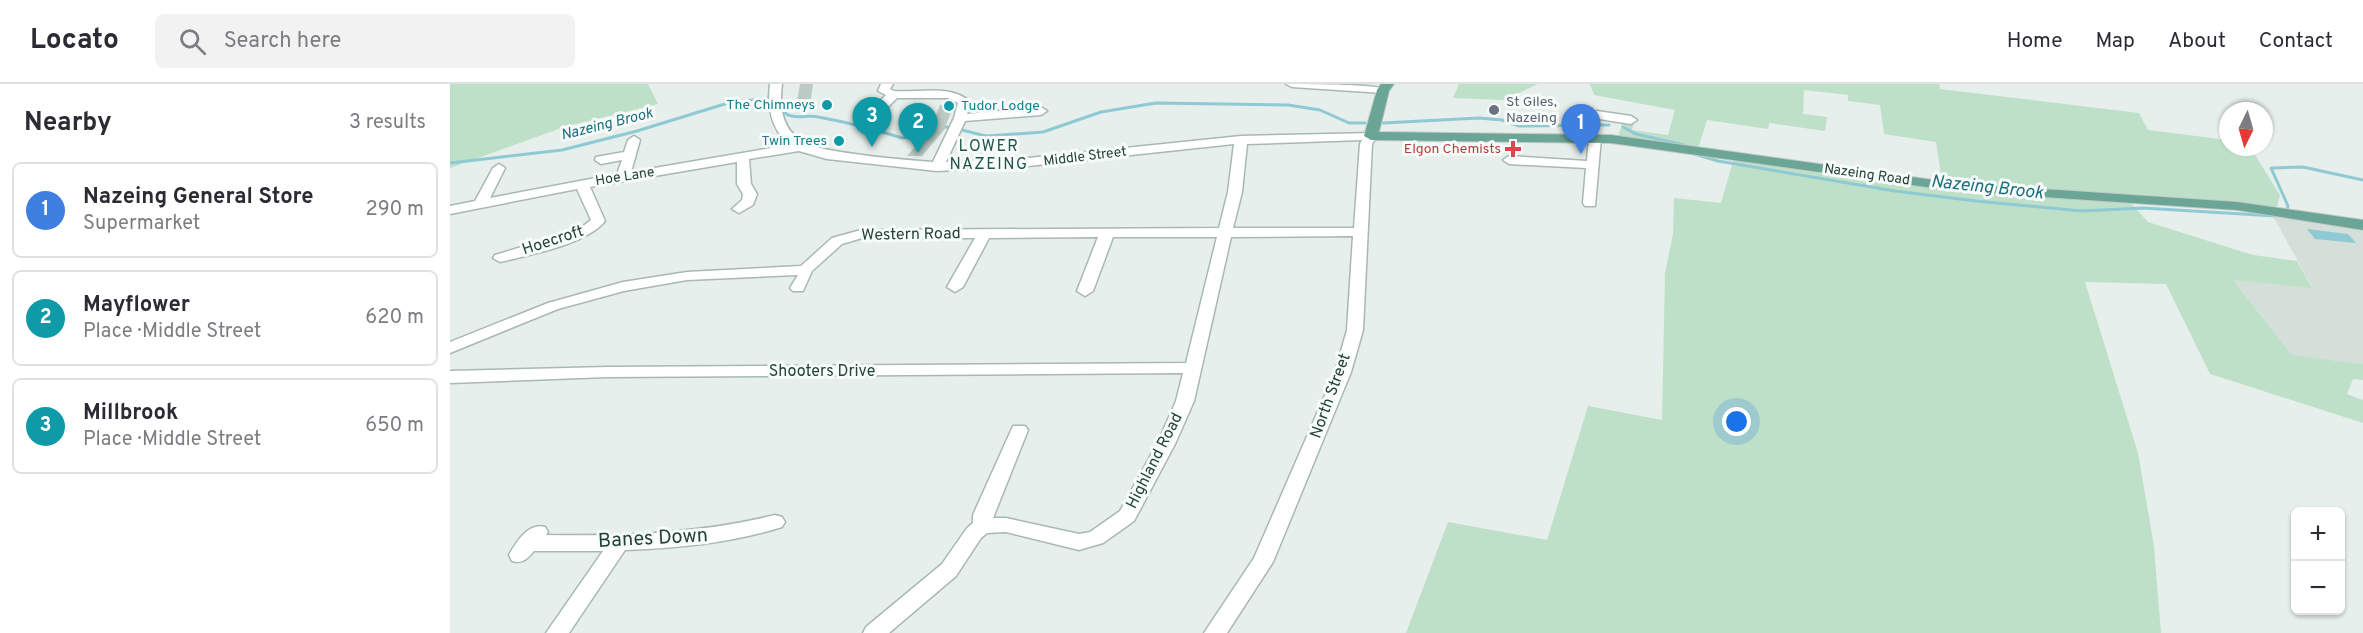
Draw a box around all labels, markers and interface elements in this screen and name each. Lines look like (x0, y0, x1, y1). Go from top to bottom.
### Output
search box (155, 14, 575, 68)
text: Locato (30, 23, 119, 59)
icon: search (176, 25, 209, 58)
text: Search here (224, 28, 341, 55)
text: Home (2007, 28, 2063, 55)
text: Map (2096, 28, 2135, 55)
text: About (2168, 28, 2226, 55)
text: Contact (2259, 28, 2333, 55)
place label: St Giles, Nazeing (1506, 94, 1557, 127)
place label: The Chimneys (726, 97, 815, 114)
marker: The Chimneys (820, 98, 834, 112)
pin: 3 (852, 98, 892, 147)
place label: Tudor Lodge (961, 98, 1040, 115)
marker: Tudor Lodge (942, 99, 956, 113)
north arrow (2219, 102, 2273, 156)
marker: St Giles, Nazeing (1487, 103, 1501, 117)
water label: Nazeing Brook (559, 104, 655, 146)
pin: 2 (898, 104, 938, 153)
pin: 1 (1562, 104, 1600, 154)
text: Nearby (24, 107, 112, 140)
text: 3 results (349, 110, 426, 136)
place label: Twin Trees (761, 133, 827, 150)
marker: Twin Trees (832, 134, 846, 148)
district label: LOWER NAZEING (949, 137, 1029, 175)
place label: Elgon Chemists (1404, 141, 1501, 158)
marker: Elgon Chemists (1506, 142, 1520, 156)
street label: Middle Street (1042, 143, 1128, 171)
street label: Nazeing Road (1823, 161, 1911, 189)
street label: Hoe Lane (594, 164, 656, 190)
water label: Nazeing Brook (1930, 171, 2045, 205)
text: Nazeing General Store (83, 184, 313, 211)
text: 1 (42, 197, 50, 223)
text: 290 m (366, 197, 424, 223)
text: Supermarket (83, 211, 200, 237)
street label: Hoecroft (520, 222, 586, 260)
street label: Western Road (861, 224, 961, 246)
text: Mayflower (83, 292, 190, 319)
text: 2 (39, 305, 52, 331)
text: 620 m (365, 305, 424, 331)
text: Place · Middle Street (83, 319, 261, 345)
street label: North Street (1306, 351, 1356, 441)
street label: Shooters Drive (769, 362, 875, 382)
text: Millbrook (83, 400, 178, 427)
your location (1722, 407, 1751, 436)
street label: Highland Road (1122, 410, 1188, 512)
text: 3 (40, 413, 52, 439)
text: 650 m (365, 413, 424, 439)
text: Place · Middle Street (83, 427, 261, 453)
map controls (2291, 507, 2345, 615)
button: + (2291, 507, 2345, 561)
street label: Banes Down (597, 523, 709, 555)
button: − (2291, 561, 2345, 615)

